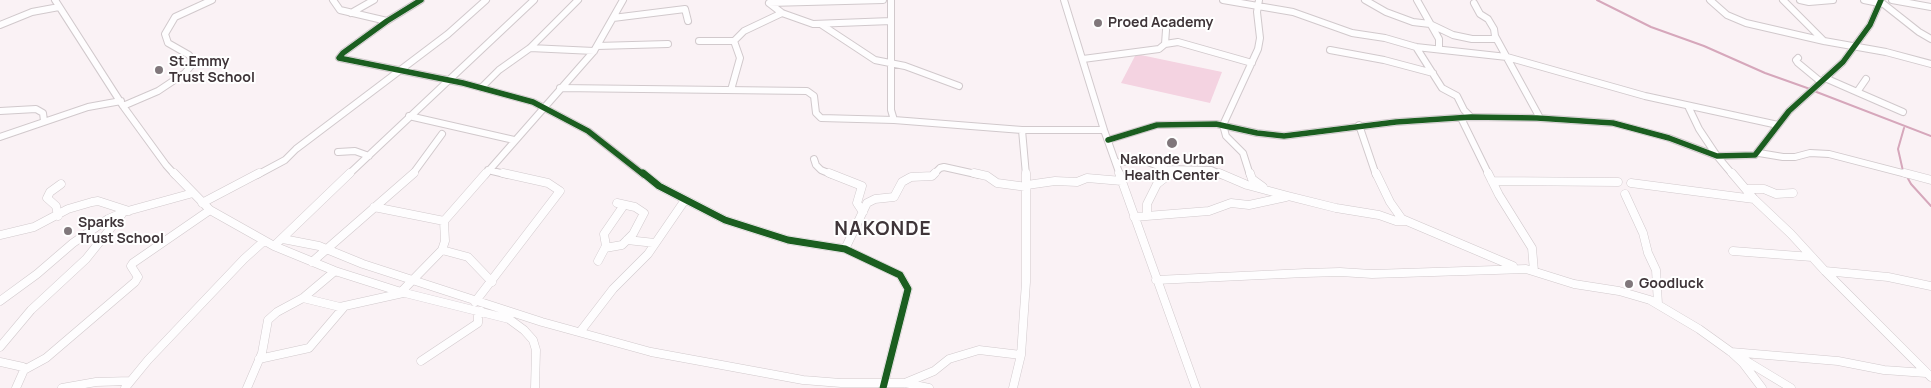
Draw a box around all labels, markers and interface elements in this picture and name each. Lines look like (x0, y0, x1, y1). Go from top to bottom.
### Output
place label: Proed Academy (1108, 15, 1213, 31)
marker: Proed Academy (1092, 17, 1104, 29)
place label: St.Emmy Trust School (169, 54, 255, 86)
marker: St.Emmy Trust School (153, 64, 165, 76)
marker: Nakonde Urban Health Center (1165, 136, 1179, 150)
place label: Nakonde Urban Health Center (1120, 152, 1224, 184)
place label: Sparks Trust School (78, 215, 164, 248)
district label: NAKONDE (833, 219, 933, 241)
marker: Sparks Trust School (62, 225, 74, 237)
place label: Goodluck (1639, 276, 1703, 292)
marker: Goodluck (1623, 278, 1635, 290)

